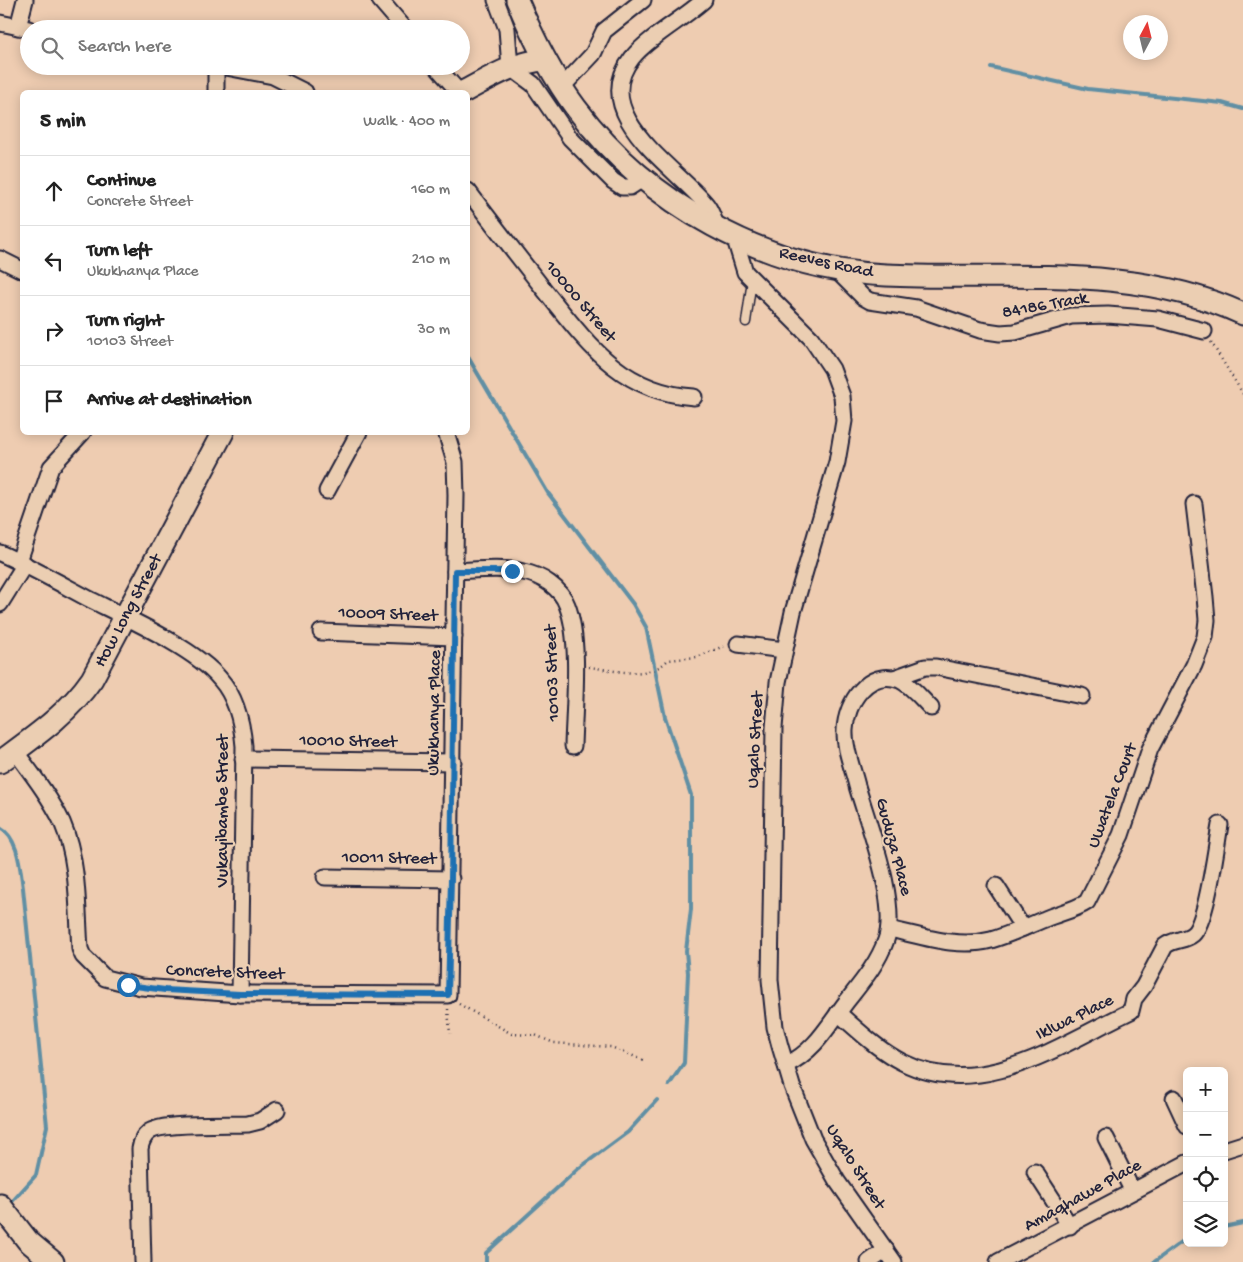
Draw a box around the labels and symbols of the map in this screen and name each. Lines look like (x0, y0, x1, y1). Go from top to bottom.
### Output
north arrow (1123, 15, 1168, 60)
street label: Reeves Road (777, 243, 876, 283)
street label: 10000 Street (539, 256, 621, 348)
street label: 84186 Track (1001, 288, 1091, 324)
street label: How Long Street (90, 550, 168, 671)
route end (501, 560, 524, 583)
street label: 10009 Street (337, 603, 440, 627)
street label: 10103 Street (541, 623, 565, 723)
street label: Ukukhanya Place (423, 649, 447, 776)
street label: Uqalo Street (743, 690, 769, 789)
street label: 10010 Street (298, 731, 399, 753)
street label: Vukayibambe Street (213, 733, 234, 888)
street label: Uwatela Court (1083, 739, 1143, 851)
street label: Guduza Place (870, 796, 916, 899)
street label: 10011 Street (341, 848, 438, 870)
street label: Concrete Street (166, 960, 286, 986)
route start (117, 974, 140, 997)
street label: Iklwa Place (1033, 990, 1118, 1046)
street label: Uqalo Street (820, 1120, 890, 1215)
street label: Amaqhawe Place (1021, 1155, 1146, 1237)

